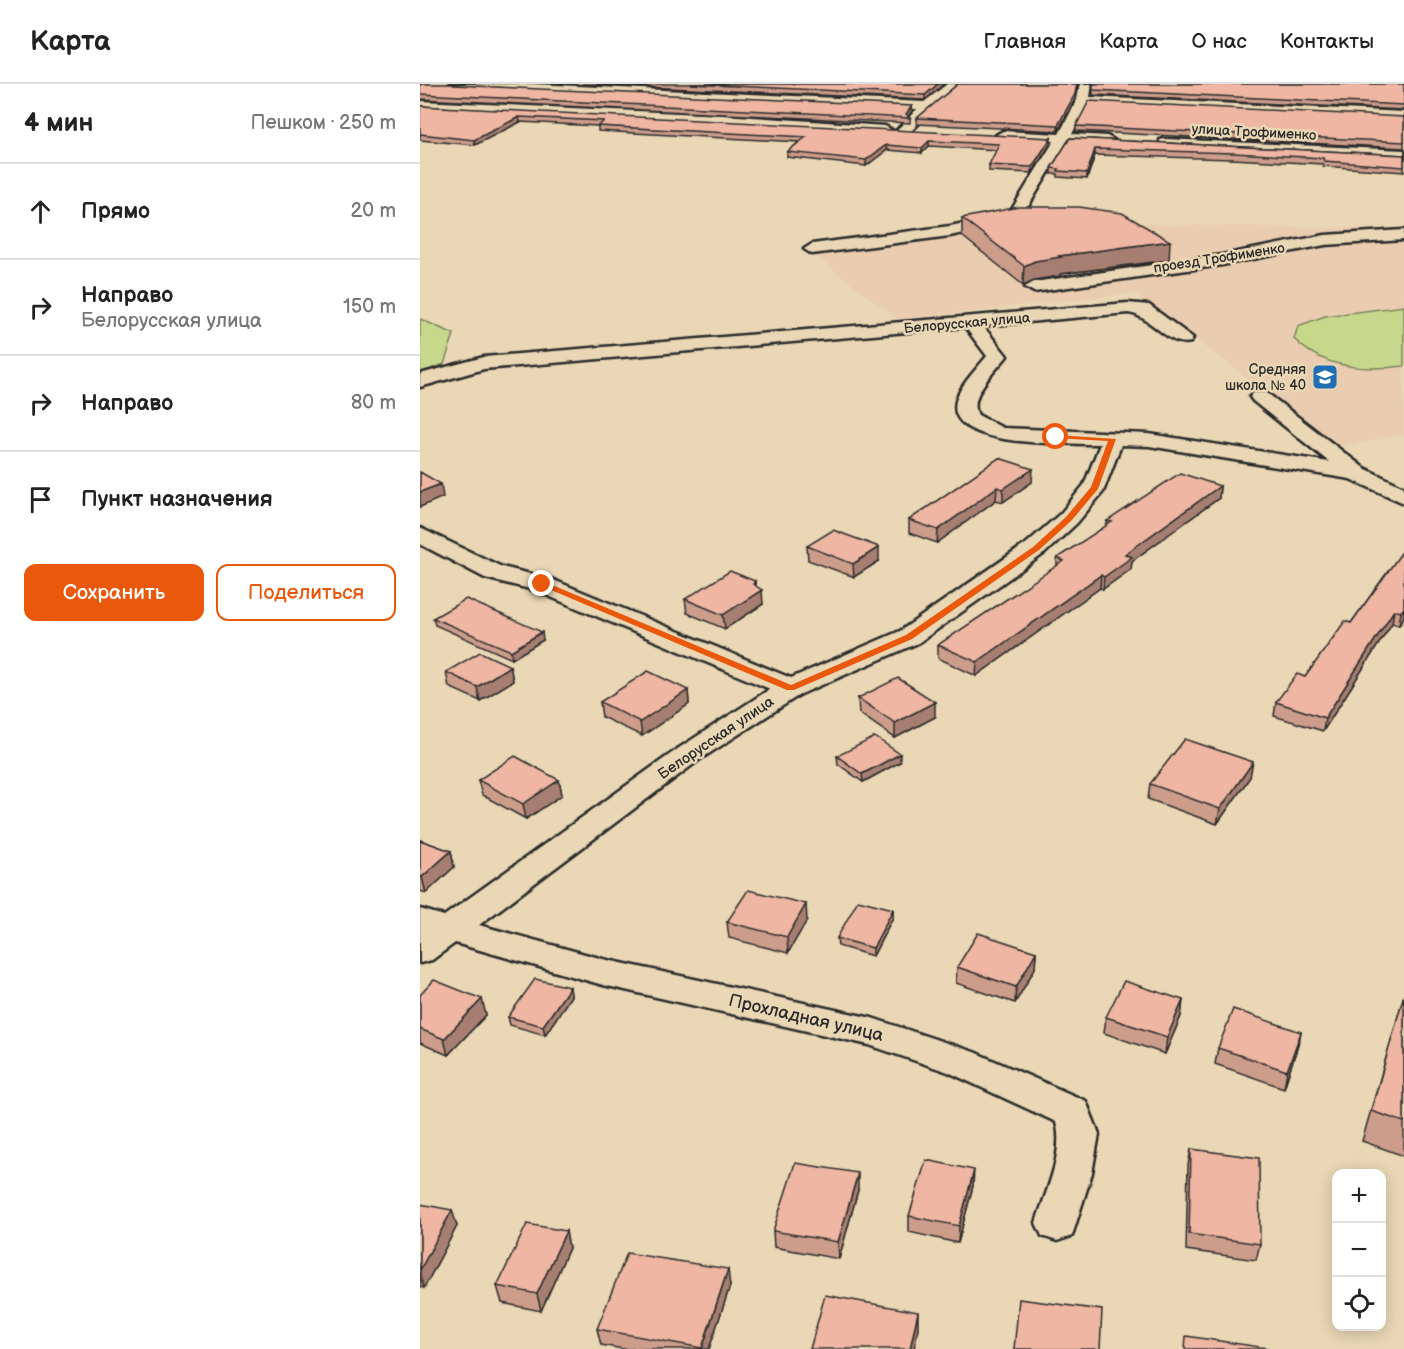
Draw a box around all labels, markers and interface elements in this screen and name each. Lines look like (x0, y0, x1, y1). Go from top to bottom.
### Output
text: Карта (30, 25, 110, 58)
text: Главная (983, 29, 1066, 54)
text: Карта (1099, 29, 1158, 54)
text: О нас (1191, 29, 1247, 54)
text: Контакты (1280, 29, 1374, 54)
text: 4 мин (24, 108, 93, 139)
text: Пешком · 250 m (251, 111, 396, 135)
street label: улица Трофименко (1191, 120, 1317, 144)
icon: ahead (24, 195, 57, 228)
text: Прямо (81, 198, 150, 225)
text: 20 m (351, 199, 396, 223)
street label: проезд Трофименко (1152, 239, 1286, 277)
text: Направо (81, 282, 173, 309)
icon: right (24, 291, 57, 324)
text: 150 m (343, 295, 396, 319)
text: Белорусская улица (81, 309, 262, 333)
street label: Белорусская улица (903, 309, 1032, 337)
place label: Средняя школа № 40 (1225, 361, 1306, 394)
school or university icon: Средняя школа № 40 (1310, 362, 1340, 392)
icon: right (24, 387, 57, 420)
text: Направо (81, 390, 173, 417)
text: 80 m (351, 391, 396, 415)
route start (1042, 423, 1068, 449)
icon: arrive (24, 483, 57, 516)
text: Пункт назначения (81, 486, 273, 513)
button: Сохранить (24, 564, 204, 621)
button: Поделиться (216, 564, 396, 621)
route end (528, 570, 554, 596)
street label: Белорусская улица (654, 692, 778, 784)
street label: Прохладная улица (727, 990, 886, 1046)
map controls (1332, 1169, 1386, 1331)
button: + (1332, 1169, 1386, 1223)
button: − (1332, 1223, 1386, 1277)
button: locate (1332, 1277, 1386, 1331)

